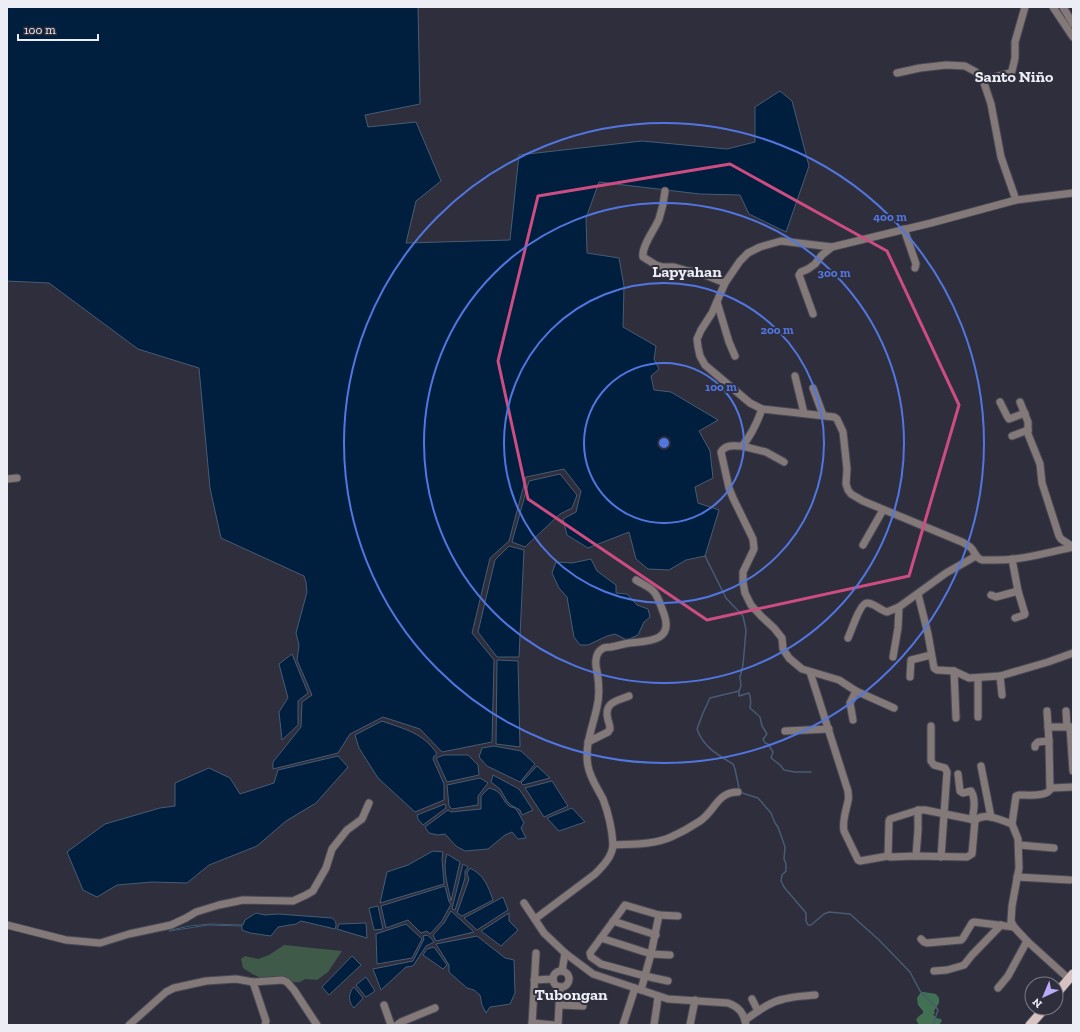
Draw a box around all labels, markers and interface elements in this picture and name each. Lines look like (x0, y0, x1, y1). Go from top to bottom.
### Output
scale bar (18, 16, 98, 42)
text: 100 m (24, 23, 56, 37)
district label: Santo Niño (975, 67, 1054, 86)
text: 400 m (873, 210, 907, 224)
district label: Lapyahan (652, 262, 722, 281)
text: 300 m (818, 266, 851, 280)
text: 200 m (760, 323, 794, 337)
text: 100 m (705, 380, 737, 394)
centre of rings (657, 436, 671, 450)
north arrow (1024, 976, 1064, 1016)
district label: Tubongan (534, 985, 608, 1004)
text: N (1029, 995, 1045, 1010)

